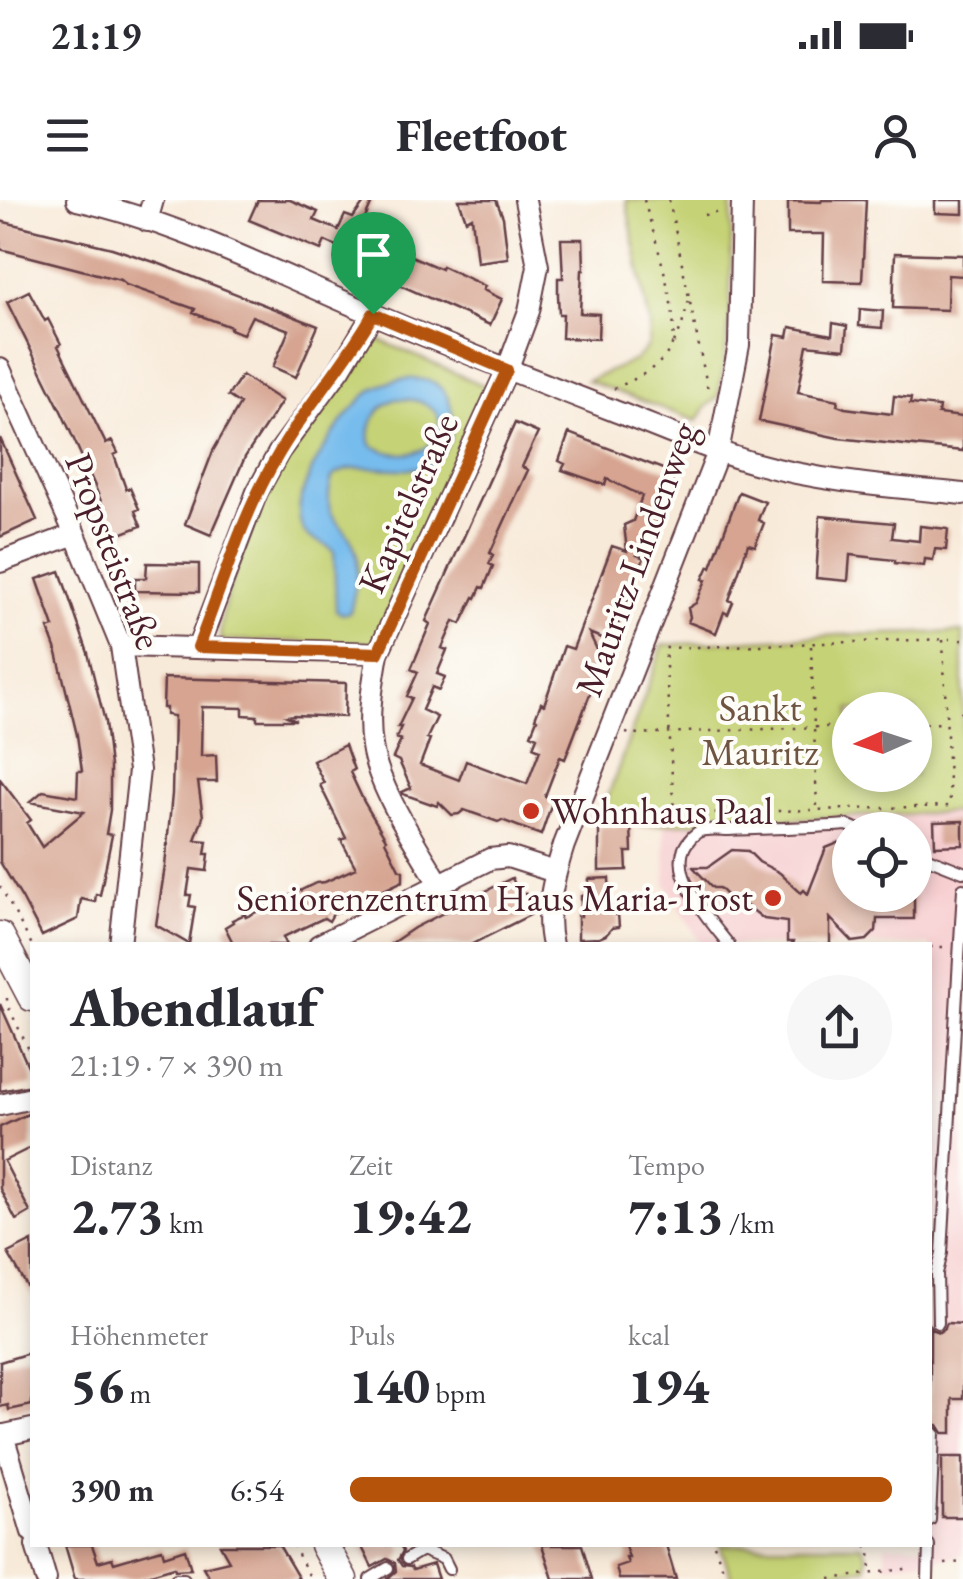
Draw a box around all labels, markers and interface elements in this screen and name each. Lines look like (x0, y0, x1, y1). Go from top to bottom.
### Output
text: 21:19 (50, 11, 141, 60)
text: Fleetfoot (396, 106, 567, 164)
icon: menu (40, 108, 95, 163)
icon: person (868, 108, 923, 163)
pin (331, 212, 416, 315)
icon: arrive (346, 227, 401, 282)
street label: Kapitelstraße (346, 405, 469, 600)
street label: Mauritz-Lindenweg (563, 414, 708, 703)
street label: Propsteistraße (55, 446, 174, 656)
park label: Sankt Mauritz (702, 683, 819, 776)
north arrow (832, 692, 932, 792)
map controls (832, 692, 932, 912)
place label: Wohnhaus Paal (551, 786, 773, 835)
marker: Wohnhaus Paal (520, 800, 542, 822)
button: locate (832, 812, 932, 912)
place label: Seniorenzentrum Haus Maria-Trost (237, 873, 753, 922)
marker: Seniorenzentrum Haus Maria-Trost (762, 887, 784, 909)
text: Abendlauf (70, 971, 318, 1042)
button: share (787, 975, 892, 1080)
text: 21:19 · 7 × 390 m (70, 1044, 283, 1086)
text: Distanz (70, 1147, 152, 1183)
text: Zeit (349, 1147, 392, 1183)
text: Tempo (628, 1147, 705, 1183)
text: 2.73 (70, 1183, 164, 1248)
text: 19:42 (349, 1183, 471, 1248)
text: 7:13 (628, 1183, 723, 1248)
text: km (164, 1205, 204, 1241)
text: /km (723, 1205, 775, 1241)
text: Höhenmeter (70, 1317, 208, 1353)
text: Puls (349, 1317, 395, 1353)
text: kcal (628, 1317, 670, 1353)
text: 56 (70, 1353, 124, 1418)
text: 140 (349, 1353, 430, 1418)
text: 194 (628, 1353, 709, 1418)
text: m (124, 1375, 151, 1411)
text: bpm (430, 1375, 486, 1411)
text: 390 m (70, 1469, 154, 1511)
text: 6:54 (230, 1469, 284, 1511)

